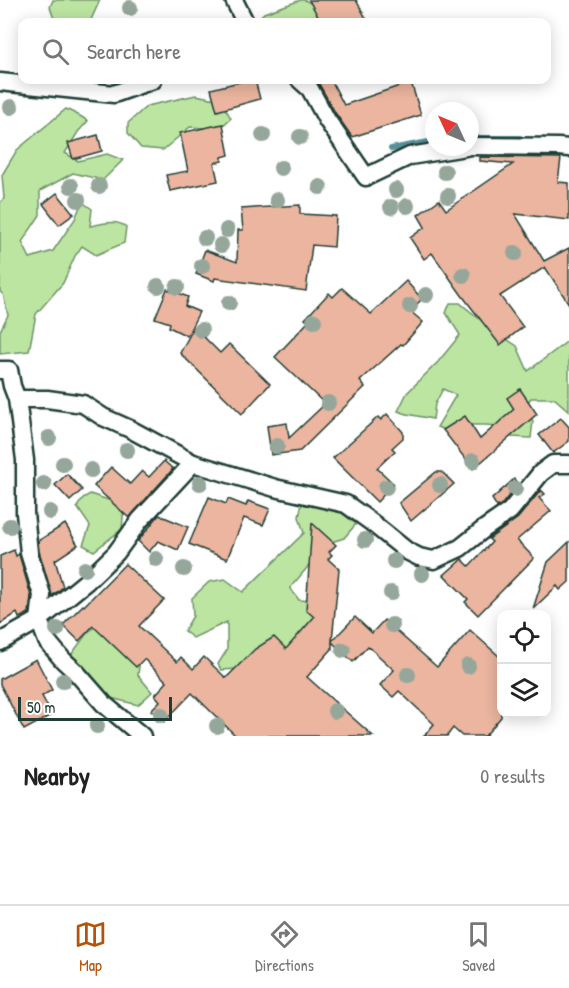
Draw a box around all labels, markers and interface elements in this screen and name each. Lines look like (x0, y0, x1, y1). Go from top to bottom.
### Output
search box (18, 18, 551, 84)
icon: search (39, 35, 72, 68)
text: Search here (87, 36, 181, 66)
north arrow (425, 102, 479, 156)
map controls (497, 610, 551, 718)
button: locate (497, 610, 551, 664)
button: layers (497, 664, 551, 718)
scale bar (18, 694, 172, 722)
text: 50 m (27, 696, 56, 718)
text: Nearby (24, 758, 90, 793)
text: 0 results (480, 762, 545, 789)
tab: Map (74, 918, 107, 976)
tab: Directions (255, 918, 314, 976)
tab: Saved (462, 918, 495, 976)

